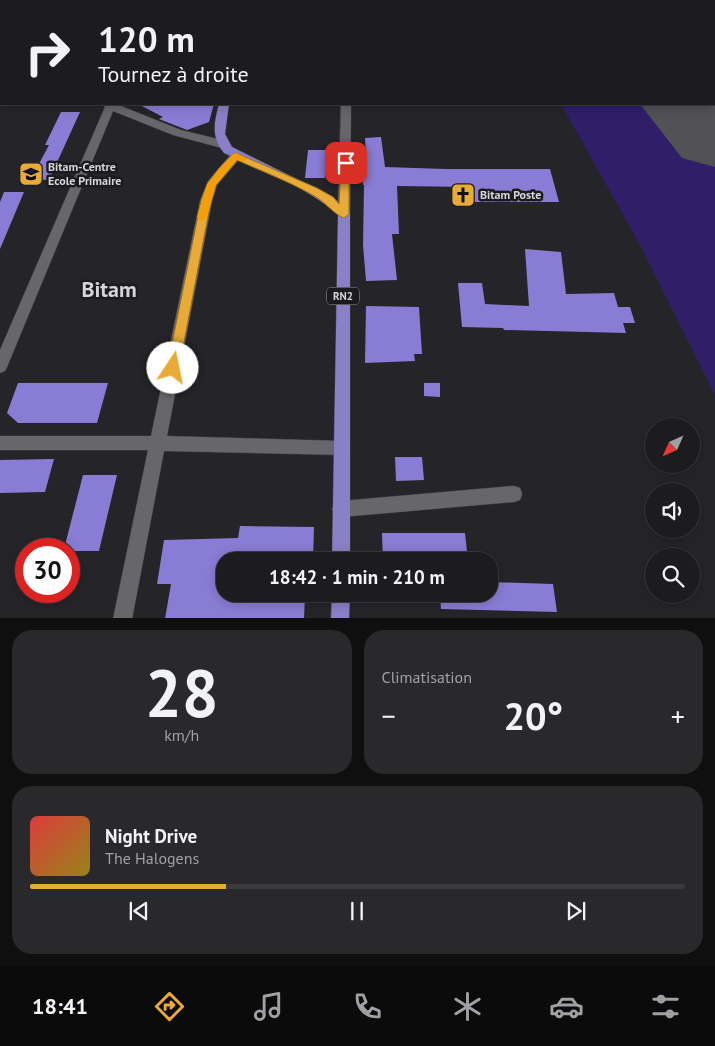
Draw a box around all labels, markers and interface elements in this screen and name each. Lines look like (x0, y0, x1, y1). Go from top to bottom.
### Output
text: 120 m (98, 16, 195, 62)
icon: right (15, 20, 80, 85)
text: Tournez à droite (98, 60, 249, 88)
pin (325, 142, 367, 184)
icon: arrive (332, 149, 360, 177)
place label: Bitam-Centre Ecole Primaire (48, 159, 121, 188)
school or university icon: Bitam-Centre Ecole Primaire (18, 161, 44, 187)
church icon: Bitam Poste (450, 182, 476, 208)
place label: Bitam Poste (480, 187, 541, 202)
district label: Bitam (81, 275, 137, 303)
road number: RN2 (327, 288, 359, 304)
position arrow (146, 341, 198, 393)
north arrow (645, 418, 700, 472)
map controls (645, 418, 700, 603)
button: sound (645, 483, 700, 538)
speed limit sign: 30 (15, 538, 80, 603)
button: search (645, 548, 700, 603)
text: 18:42 · 1 min · 210 m (269, 565, 445, 589)
text: 28 (145, 650, 219, 734)
text: Climatisation (382, 667, 472, 687)
text: 20° (503, 691, 563, 740)
text: − (382, 697, 396, 734)
text: + (671, 697, 685, 734)
text: km/h (164, 725, 199, 745)
text: Night Drive (105, 824, 197, 848)
text: The Halogens (105, 848, 199, 868)
icon: previous (125, 897, 153, 925)
icon: pause (343, 897, 371, 925)
icon: next (562, 897, 590, 925)
icon: directions (152, 989, 187, 1024)
icon: music (251, 989, 286, 1024)
icon: phone (350, 989, 385, 1024)
icon: climate (450, 989, 485, 1024)
icon: car (549, 989, 584, 1024)
icon: filters (648, 989, 683, 1024)
text: 18:41 (32, 992, 88, 1020)

